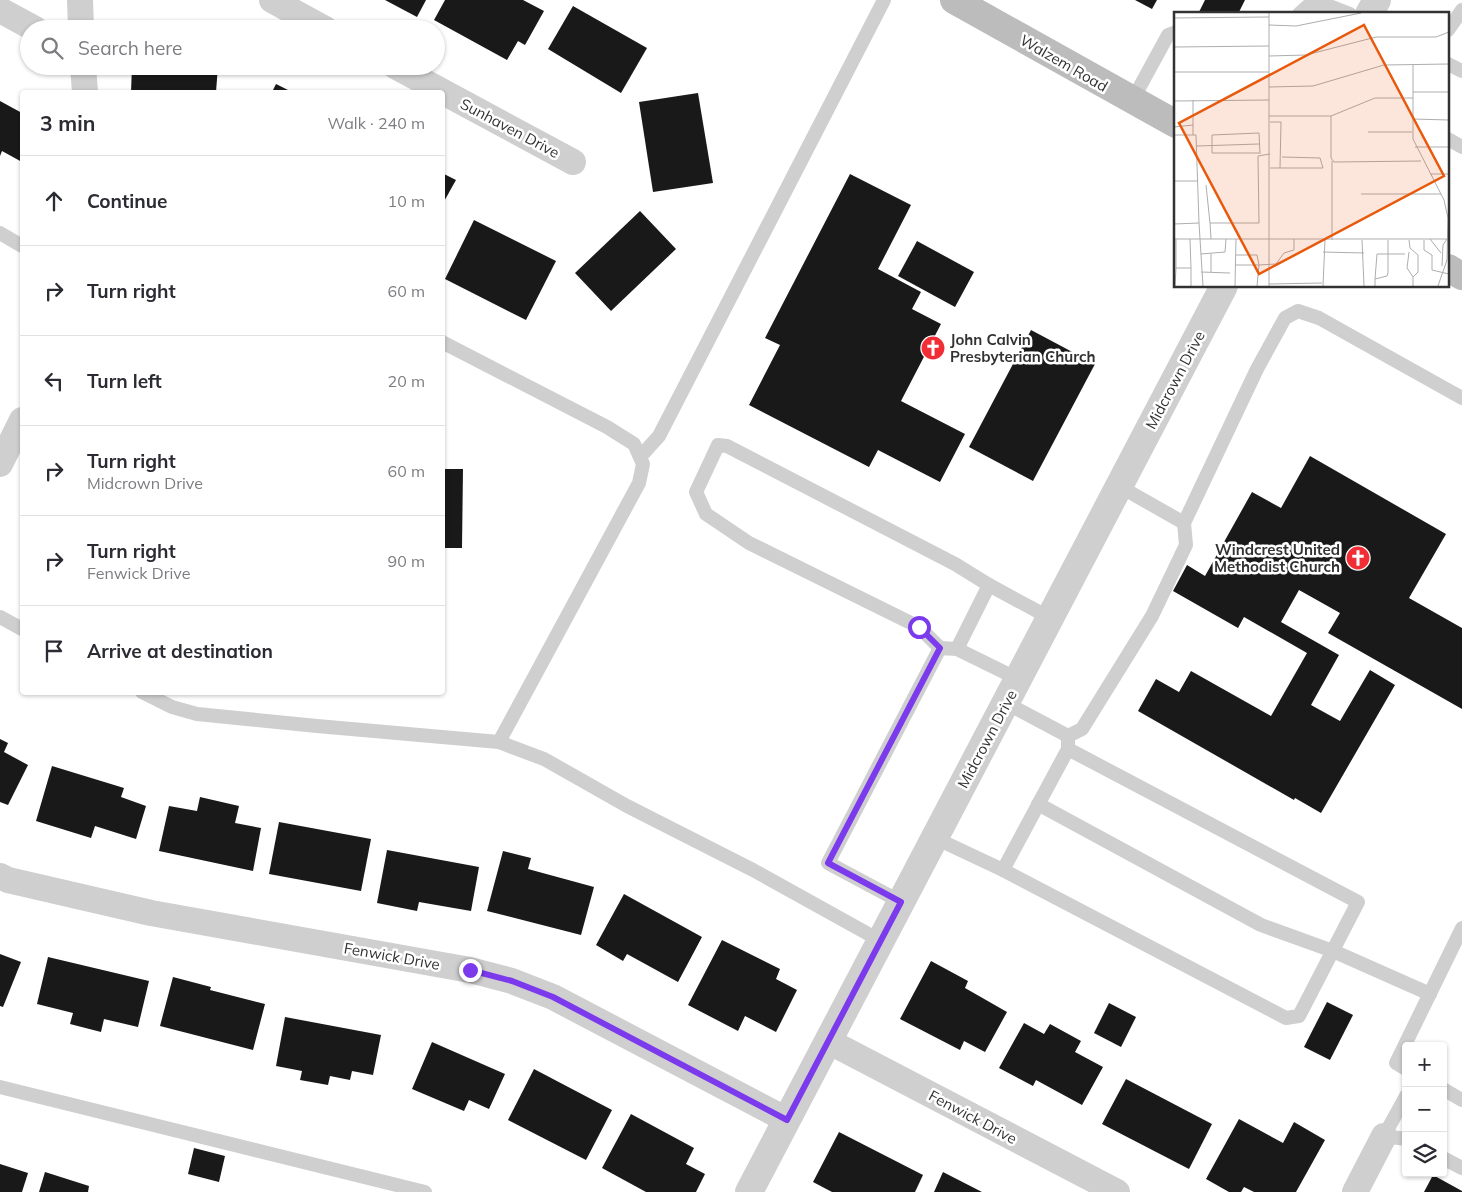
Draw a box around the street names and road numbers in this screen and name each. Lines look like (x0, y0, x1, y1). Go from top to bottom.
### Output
street label: Walzem Road (1017, 30, 1111, 96)
street label: Sunhaven Drive (457, 94, 563, 162)
street label: Midcrown Drive (1141, 328, 1209, 432)
street label: Midcrown Drive (953, 687, 1021, 791)
street label: Fenwick Drive (343, 938, 441, 974)
street label: Fenwick Drive (926, 1086, 1020, 1148)

